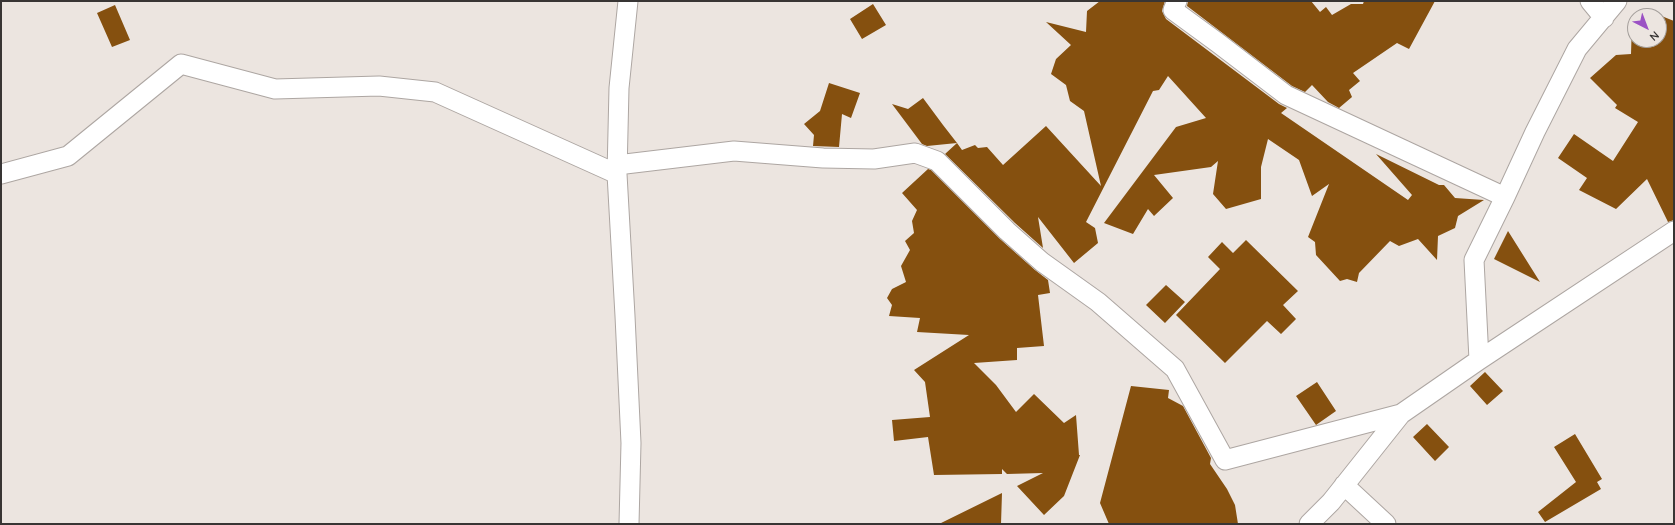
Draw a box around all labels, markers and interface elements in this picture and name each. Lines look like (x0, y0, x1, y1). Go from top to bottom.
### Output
north arrow (1627, 8, 1667, 48)
text: N (1647, 28, 1662, 44)

